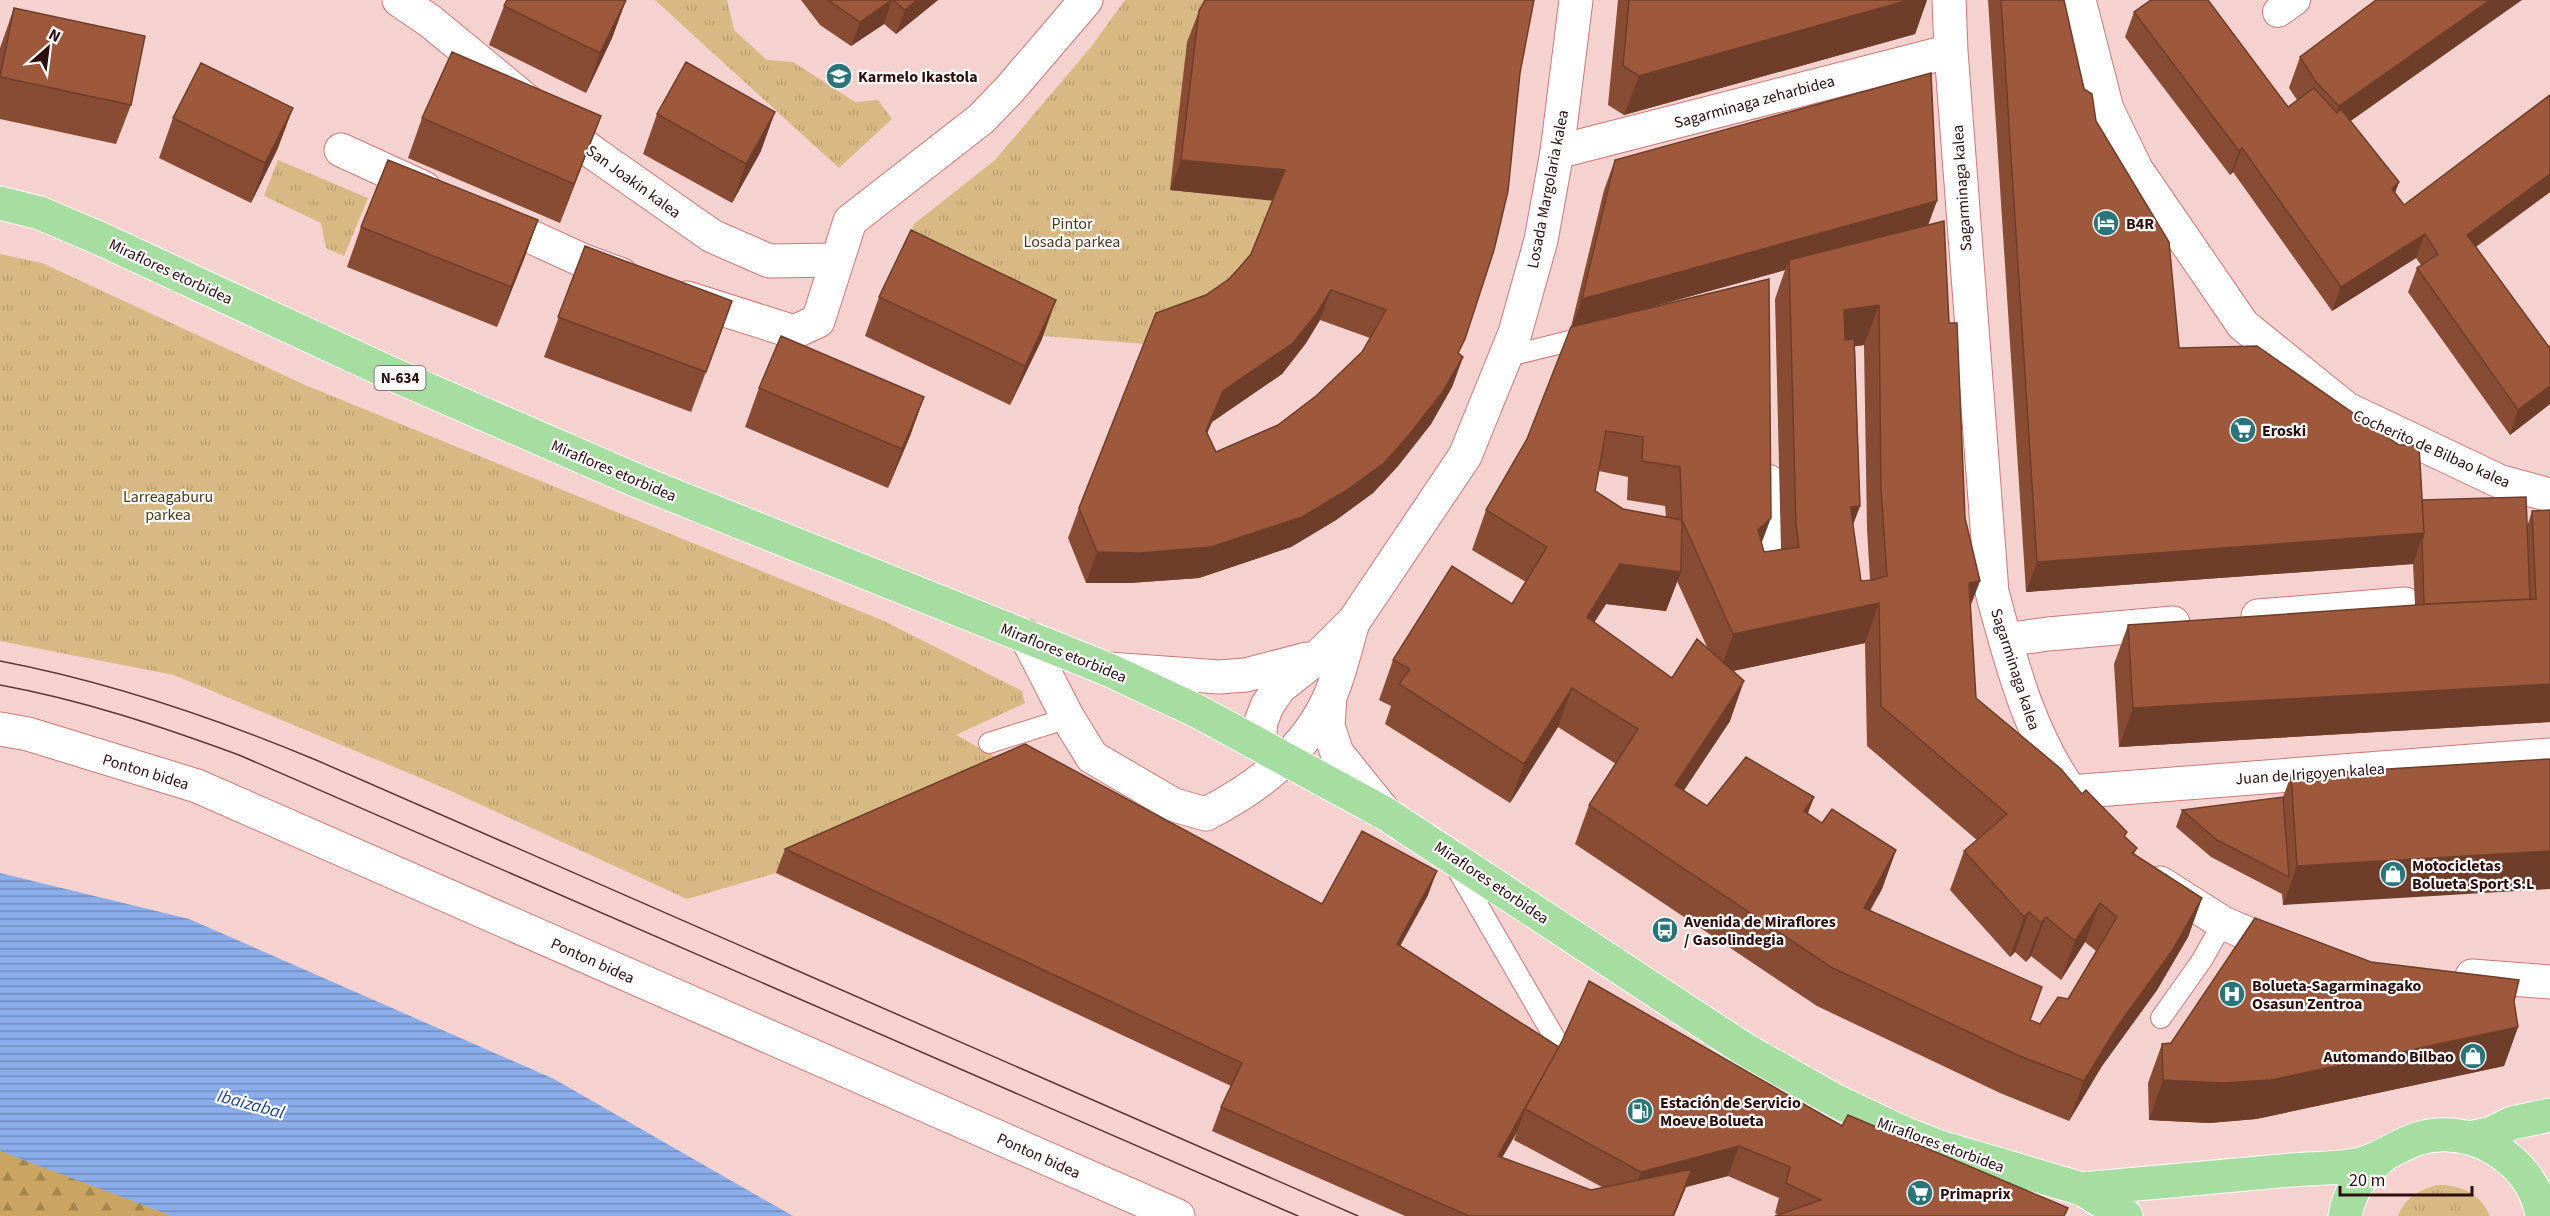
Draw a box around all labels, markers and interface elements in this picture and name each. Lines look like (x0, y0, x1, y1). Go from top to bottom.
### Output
north arrow (18, 18, 78, 78)
text: N (45, 23, 64, 48)
school or university icon: Karmelo Ikastola (824, 61, 854, 91)
place label: Karmelo Ikastola (858, 66, 978, 88)
street label: Sagarminaga zeharbidea (1672, 70, 1837, 134)
street label: Losada Margolaria kalea (1522, 108, 1574, 270)
street label: Sagarminaga kalea (1947, 124, 1977, 252)
street label: San Joakin kalea (582, 140, 685, 224)
hotel icon: B4R (2091, 208, 2121, 238)
park label: Pintor Losada parkea (1024, 213, 1120, 253)
place label: B4R (2126, 213, 2154, 235)
street label: Miraflores etorbidea (105, 234, 236, 310)
road number: N-634 (374, 366, 426, 390)
street label: Cocherito de Bilbao kalea (2349, 404, 2514, 494)
supermarket icon: Eroski (2228, 415, 2258, 445)
place label: Eroski (2262, 420, 2306, 442)
street label: Miraflores etorbidea (548, 435, 680, 507)
park label: Larreagaburu parkea (123, 486, 213, 526)
street label: Sagarminaga kalea (1985, 606, 2045, 733)
street label: Miraflores etorbidea (997, 618, 1130, 688)
street label: Ponton bidea (100, 748, 192, 796)
street label: Juan de Irigoyen kalea (2235, 758, 2385, 790)
street label: Miraflores etorbidea (1430, 836, 1553, 929)
place label: Motocicletas Bolueta Sport S.L (2412, 855, 2534, 895)
shop icon: Motocicletas Bolueta Sport S.L (2378, 859, 2408, 889)
place label: Avenida de Miraflores / Gasolindegia (1683, 911, 1836, 951)
bus stop icon: Avenida de Miraflores / Gasolindegia (1650, 915, 1680, 945)
street label: Ponton bidea (547, 933, 638, 989)
place label: Bolueta-Sagarminagako Osasun Zentroa (2252, 975, 2422, 1015)
hospital icon: Bolueta-Sagarminagako Osasun Zentroa (2217, 979, 2247, 1009)
shop icon: Automando Bilbao (2458, 1041, 2488, 1071)
place label: Automando Bilbao (2323, 1046, 2454, 1068)
water label: Ibaizabal (214, 1084, 288, 1126)
place label: Estación de Servicio Moeve Bolueta (1660, 1092, 1801, 1132)
fuel station icon: Estación de Servicio Moeve Bolueta (1625, 1096, 1655, 1126)
street label: Miraflores etorbidea (1874, 1112, 2007, 1178)
street label: Ponton bidea (993, 1128, 1084, 1184)
scale bar (2340, 1159, 2472, 1197)
text: 20 m (2349, 1168, 2385, 1193)
supermarket icon: Primaprix (1905, 1178, 1935, 1208)
place label: Primaprix (1940, 1183, 2011, 1205)

